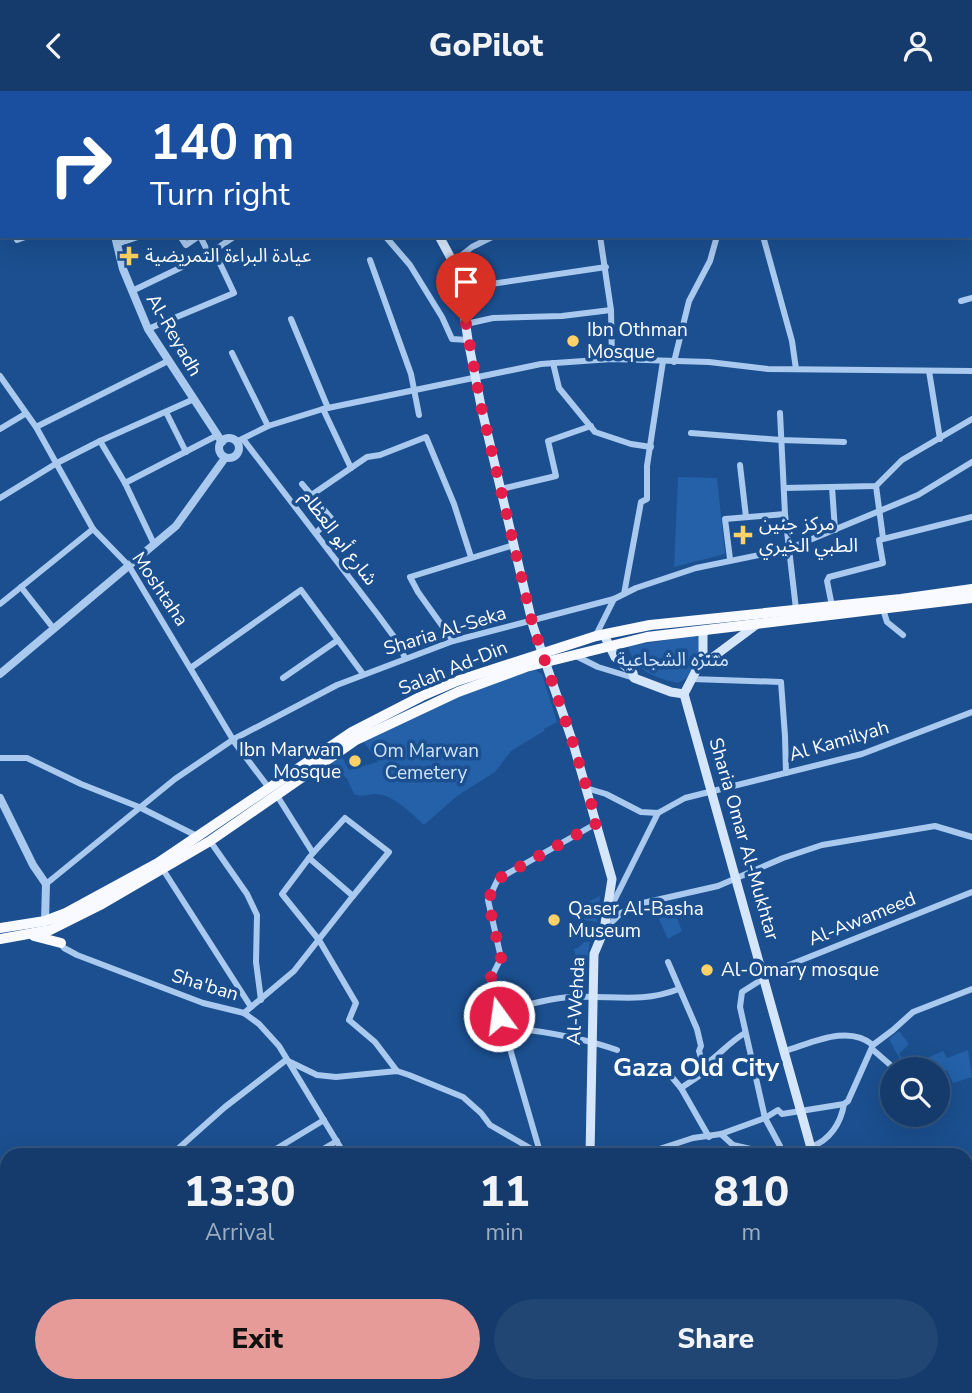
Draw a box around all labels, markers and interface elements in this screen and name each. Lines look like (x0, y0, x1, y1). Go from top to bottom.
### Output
text: GoPilot (429, 24, 543, 67)
icon: back (35, 27, 73, 65)
icon: person (899, 27, 937, 65)
text: 140 m (150, 109, 294, 176)
icon: right (35, 119, 126, 210)
text: Turn right (150, 173, 290, 216)
place label: عيادة البراءة التمريضية (145, 243, 311, 269)
marker: عيادة البراءة التمريضية (119, 246, 139, 266)
pin (436, 252, 496, 324)
icon: arrive (447, 263, 485, 301)
street label: Al-Reyadh (140, 289, 208, 381)
place label: Ibn Othman Mosque (587, 317, 688, 365)
marker: Ibn Othman Mosque (565, 333, 581, 349)
street label: شارع أبو العظام (294, 485, 383, 592)
place label: مركز جنين الطبي الخيري (759, 511, 858, 560)
marker: مركز جنين الطبي الخيري (733, 525, 753, 545)
street label: Moshtaha (126, 547, 194, 631)
street label: Sharia Al-Seka (380, 600, 510, 662)
street label: Salah Ad-Din (395, 634, 511, 702)
park label: متنزه الشجاعية (617, 647, 729, 673)
street label: Al Kamilyah (786, 714, 892, 768)
street label: Sharia Omar Al-Mukhtar (703, 735, 785, 943)
place label: Ibn Marwan Mosque (239, 737, 341, 785)
park label: Om Marwan Cemetery (373, 738, 479, 786)
marker: Ibn Marwan Mosque (347, 753, 363, 769)
street label: Al-Awameed (804, 886, 920, 952)
place label: Qaser Al-Basha Museum (568, 896, 704, 944)
marker: Qaser Al-Basha Museum (546, 912, 562, 928)
street label: Al-Wehda (561, 956, 591, 1046)
place label: Al-Omary mosque (721, 957, 879, 983)
marker: Al-Omary mosque (699, 962, 715, 978)
street label: Sha'ban (168, 963, 242, 1007)
position arrow (462, 979, 536, 1053)
district label: Gaza Old City (613, 1050, 779, 1085)
map controls (880, 1057, 950, 1127)
button: search (880, 1057, 950, 1127)
text: 13:30 (184, 1164, 296, 1221)
text: 11 (479, 1164, 530, 1221)
text: 810 (714, 1164, 789, 1221)
text: Arrival (205, 1217, 274, 1248)
text: min (486, 1217, 524, 1248)
text: m (742, 1217, 761, 1248)
button: Exit (35, 1299, 480, 1379)
button: Share (494, 1299, 938, 1379)

